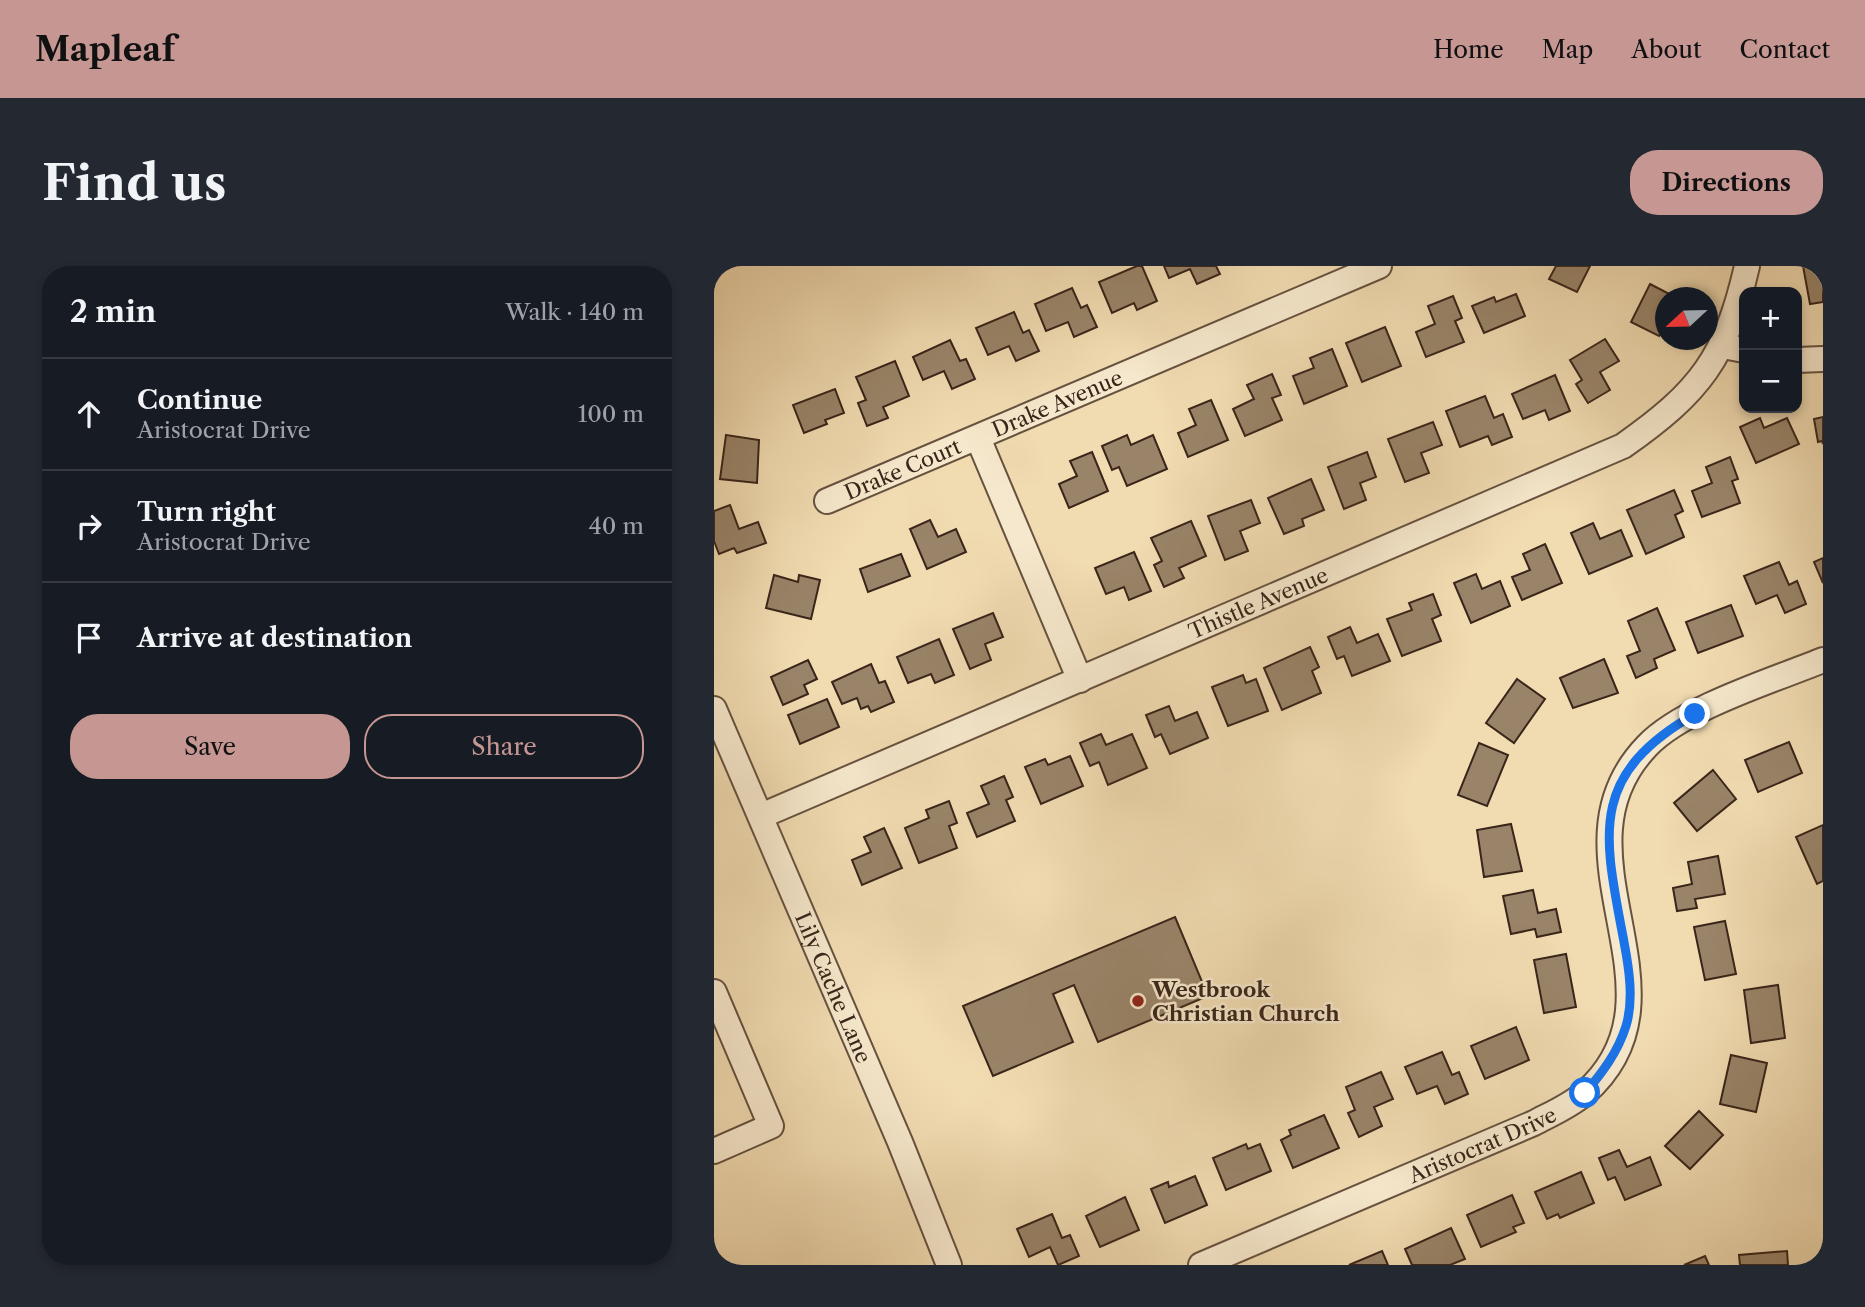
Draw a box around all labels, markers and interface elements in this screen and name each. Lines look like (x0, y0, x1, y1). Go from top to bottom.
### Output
text: Mapleaf (35, 29, 175, 70)
text: Home (1433, 35, 1504, 64)
text: Map (1542, 35, 1593, 64)
text: About (1631, 35, 1702, 64)
text: Contact (1740, 35, 1830, 64)
button: Directions (1630, 150, 1823, 215)
text: Find us (42, 152, 226, 213)
north arrow (1655, 287, 1718, 350)
map controls (1739, 287, 1802, 413)
button: + (1739, 287, 1802, 350)
text: 2 min (70, 293, 156, 330)
text: Walk · 140 m (505, 298, 644, 326)
button: − (1739, 350, 1802, 413)
street label: Drake Avenue (988, 364, 1126, 442)
text: Continue (137, 384, 262, 416)
icon: ahead (70, 395, 108, 433)
text: 100 m (578, 400, 644, 428)
text: Aristocrat Drive (137, 416, 311, 444)
street label: Drake Court (841, 433, 965, 505)
text: Turn right (137, 496, 276, 528)
icon: right (70, 507, 108, 545)
text: 40 m (589, 512, 644, 540)
text: Aristocrat Drive (137, 528, 311, 556)
street label: Thistle Avenue (1185, 562, 1332, 644)
icon: arrive (70, 619, 108, 657)
text: Arrive at destination (137, 622, 412, 654)
route end (1679, 698, 1710, 729)
button: Save (70, 714, 350, 779)
button: Share (364, 714, 644, 779)
street label: Lily Cache Lane (790, 908, 877, 1067)
place label: Westbrook Christian Church (1151, 977, 1340, 1026)
marker: Westbrook Christian Church (1130, 993, 1146, 1009)
route start (1569, 1077, 1600, 1108)
street label: Aristocrat Drive (1404, 1101, 1560, 1188)

